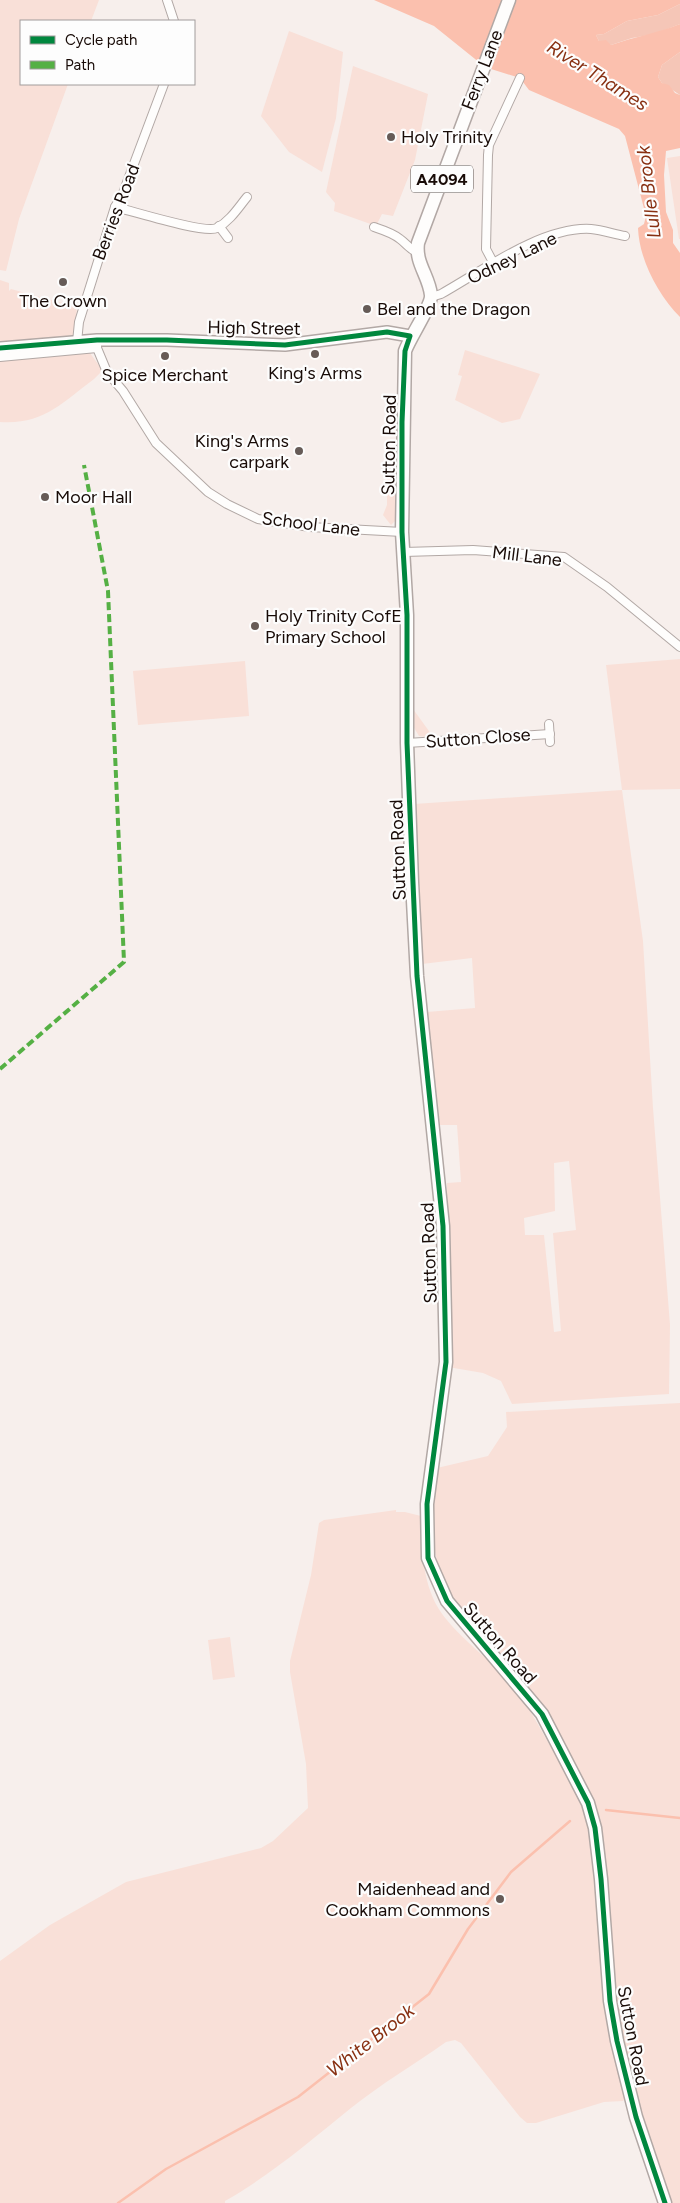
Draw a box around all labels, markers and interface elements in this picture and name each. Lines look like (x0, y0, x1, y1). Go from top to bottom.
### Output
legend (20, 20, 195, 85)
street label: Ferry Lane (457, 27, 507, 113)
text: Cycle path (65, 31, 137, 49)
water label: River Thames (543, 35, 653, 116)
text: Path (65, 56, 95, 74)
place label: Holy Trinity (401, 126, 493, 148)
marker: Holy Trinity (385, 131, 397, 143)
water label: Lulle Brook (631, 143, 666, 240)
street label: Berries Road (88, 161, 144, 263)
road number: A4094 (411, 165, 473, 192)
street label: Odney Lane (464, 227, 560, 289)
marker: The Crown (57, 276, 69, 288)
place label: The Crown (19, 290, 107, 312)
place label: Bel and the Dragon (377, 298, 530, 320)
marker: Bel and the Dragon (361, 303, 373, 315)
street label: High Street (207, 316, 301, 340)
marker: King's Arms (309, 348, 321, 360)
marker: Spice Merchant (159, 350, 171, 362)
place label: King's Arms (268, 362, 362, 384)
place label: Spice Merchant (102, 364, 229, 386)
street label: Sutton Road (377, 394, 401, 496)
place label: King's Arms carpark (195, 430, 289, 473)
marker: King's Arms carpark (293, 445, 305, 457)
place label: Moor Hall (55, 486, 132, 508)
marker: Moor Hall (39, 491, 51, 503)
street label: School Lane (261, 507, 361, 541)
street label: Mill Lane (491, 541, 563, 571)
place label: Holy Trinity CofE Primary School (265, 605, 402, 648)
marker: Holy Trinity CofE Primary School (249, 620, 261, 632)
street label: Sutton Close (425, 723, 531, 753)
street label: Sutton Road (385, 799, 411, 901)
street label: Sutton Road (416, 1202, 442, 1304)
street label: Sutton Road (459, 1598, 541, 1688)
place label: Maidenhead and Cookham Commons (325, 1878, 490, 1921)
marker: Maidenhead and Cookham Commons (494, 1893, 506, 1905)
street label: Sutton Road (613, 1984, 653, 2088)
water label: White Brook (322, 1999, 419, 2082)

